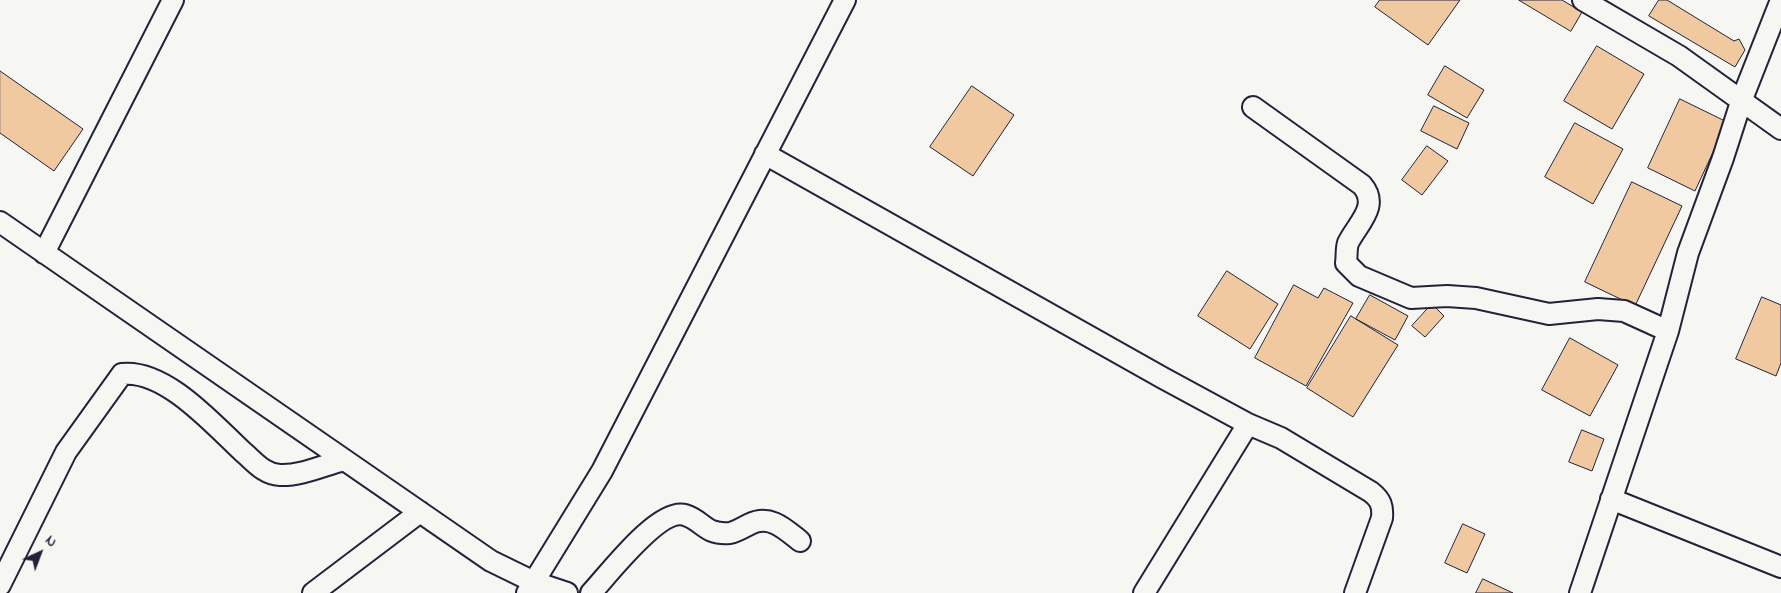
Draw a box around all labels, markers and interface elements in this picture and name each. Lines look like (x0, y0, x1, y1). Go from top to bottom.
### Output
north arrow (15, 528, 65, 578)
text: N (40, 531, 61, 553)

